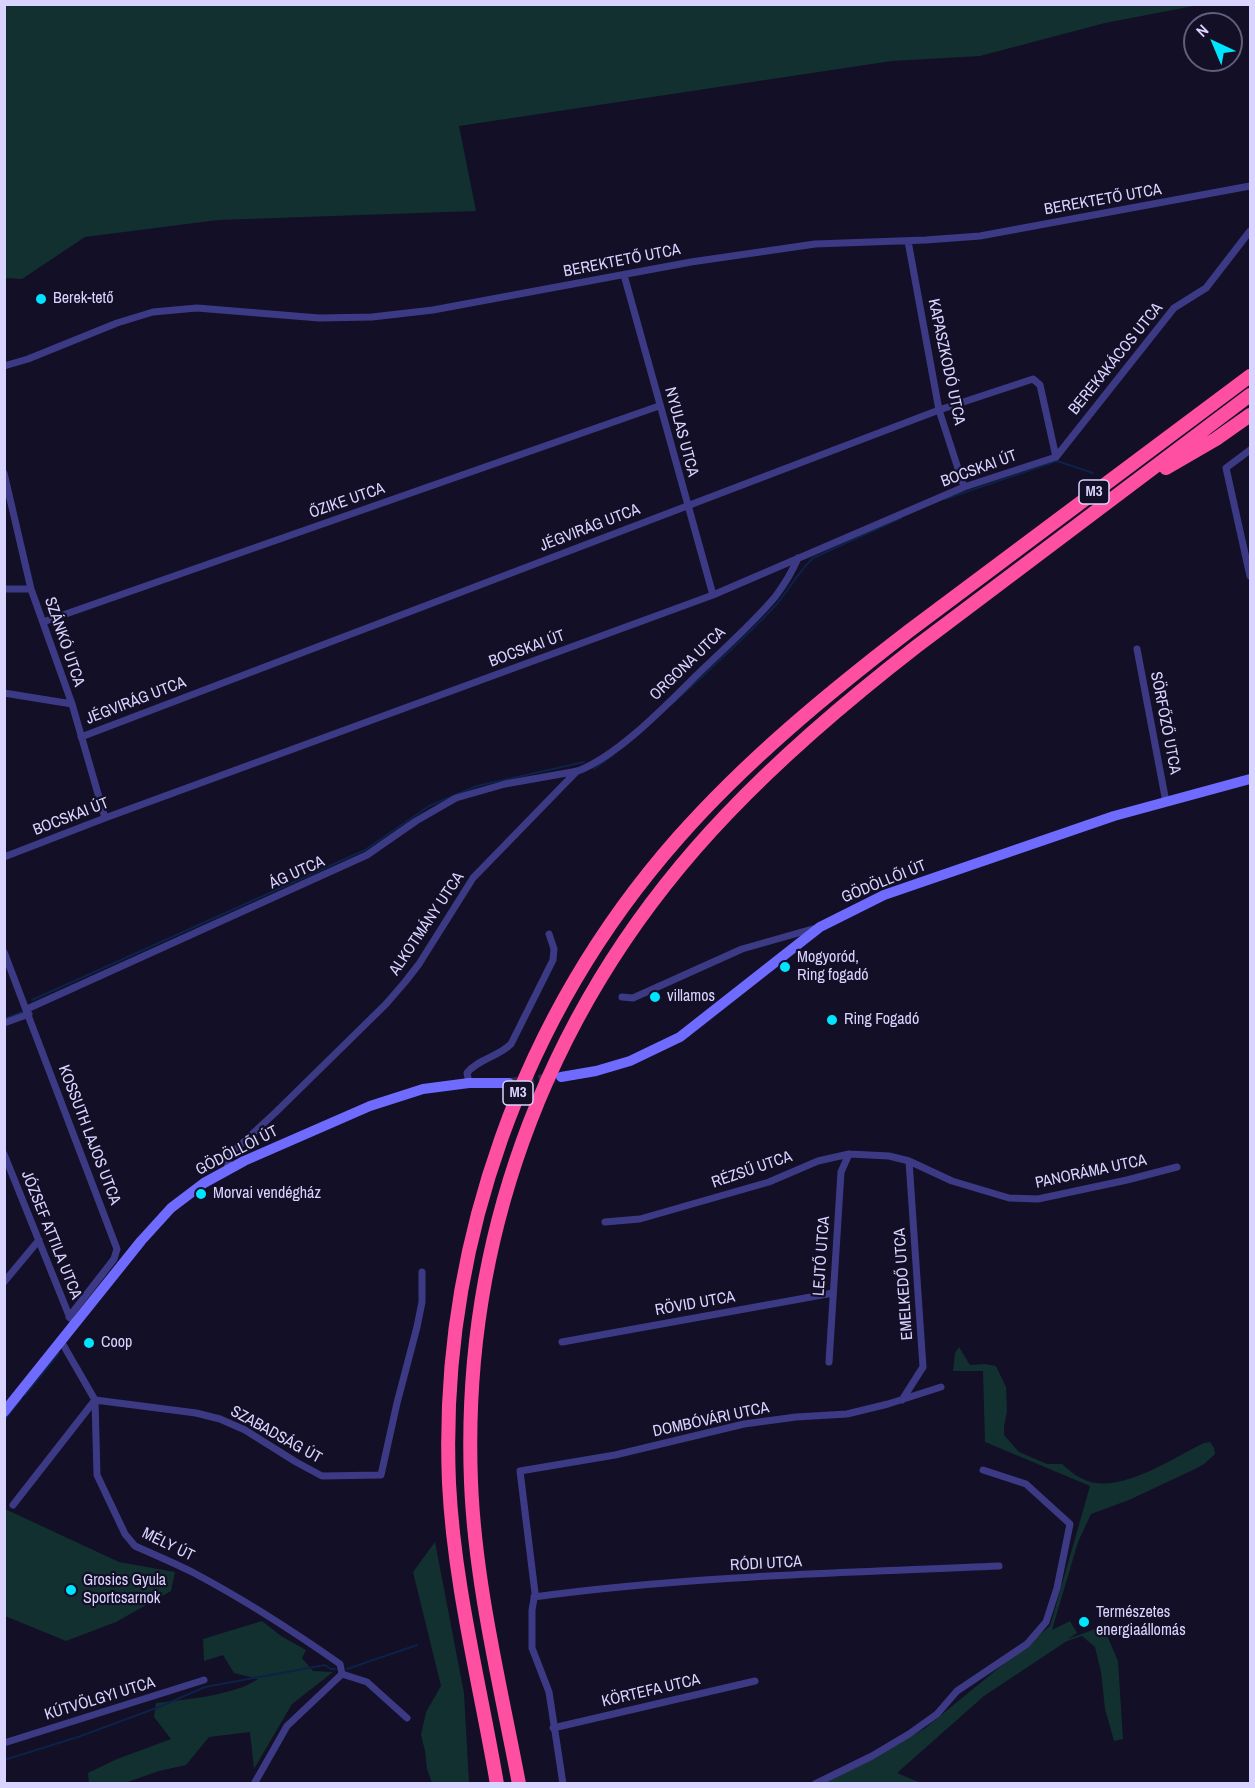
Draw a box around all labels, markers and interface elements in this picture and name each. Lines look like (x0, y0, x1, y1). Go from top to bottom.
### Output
north arrow (1183, 12, 1243, 72)
text: N (1191, 19, 1213, 42)
street label: BEREKTETŐ UTCA (1043, 180, 1163, 220)
street label: BEREKTETŐ UTCA (562, 240, 682, 282)
place label: Berek-tető (53, 289, 114, 309)
marker: Berek-tető (34, 292, 48, 306)
street label: KAPASZKODÓ UTCA (923, 297, 969, 427)
street label: BEREKAKÁCOS UTCA (1065, 299, 1167, 419)
street label: NYULAS UTCA (660, 385, 702, 479)
street label: BOCSKAI ÚT (938, 446, 1020, 492)
street label: ŐZIKE UTCA (307, 479, 387, 523)
road number: M3 (1079, 480, 1109, 504)
street label: JÉGVIRÁG UTCA (537, 500, 643, 556)
street label: SZÁNKÓ UTCA (40, 595, 88, 689)
street label: ORGONA UTCA (646, 623, 730, 705)
street label: BOCSKAI ÚT (486, 626, 568, 672)
street label: SÖRFŐZŐ UTCA (1146, 670, 1184, 776)
street label: JÉGVIRÁG UTCA (83, 673, 189, 729)
street label: BOCSKAI ÚT (30, 794, 112, 840)
street label: ÁG UTCA (266, 852, 328, 894)
street label: GÖDÖLLŐI ÚT (839, 856, 929, 908)
street label: ALKOTMÁNY UTCA (385, 869, 469, 979)
place label: Mogyoród, Ring fogadó (797, 948, 868, 986)
marker: Mogyoród, Ring fogadó (778, 960, 792, 974)
place label: villamos (667, 987, 715, 1007)
marker: villamos (648, 990, 662, 1004)
place label: Ring Fogadó (844, 1010, 919, 1030)
marker: Ring Fogadó (825, 1013, 839, 1027)
street label: KOSSUTH LAJOS UTCA (54, 1062, 124, 1208)
road number: M3 (503, 1081, 533, 1105)
street label: GÖDÖLLŐI ÚT (193, 1122, 281, 1180)
street label: RÉZSŰ UTCA (709, 1147, 795, 1193)
street label: PANORÁMA UTCA (1034, 1151, 1148, 1193)
street label: JÓZSEF ATTILA UTCA (16, 1168, 86, 1302)
place label: Morvai vendégház (213, 1184, 321, 1204)
marker: Morvai vendégház (194, 1187, 208, 1201)
street label: LEJTŐ UTCA (810, 1215, 834, 1297)
street label: EMELKEDŐ UTCA (891, 1227, 917, 1341)
street label: RÖVID UTCA (653, 1288, 737, 1320)
place label: Coop (101, 1333, 132, 1353)
marker: Coop (82, 1336, 96, 1350)
street label: DOMBÓVÁRI UTCA (651, 1398, 771, 1442)
street label: SZABADSÁG ÚT (227, 1402, 325, 1468)
street label: MÉLY ÚT (139, 1524, 197, 1566)
street label: RÓDI UTCA (729, 1553, 803, 1575)
place label: Grosics Gyula Sportcsarnok (83, 1571, 166, 1609)
marker: Grosics Gyula Sportcsarnok (64, 1583, 78, 1597)
place label: Természetes energiaállomás (1096, 1603, 1186, 1641)
marker: Természetes energiaállomás (1077, 1615, 1091, 1629)
street label: KÖRTEFA UTCA (600, 1670, 702, 1712)
street label: KÚTVÖLGYI UTCA (42, 1673, 158, 1725)

